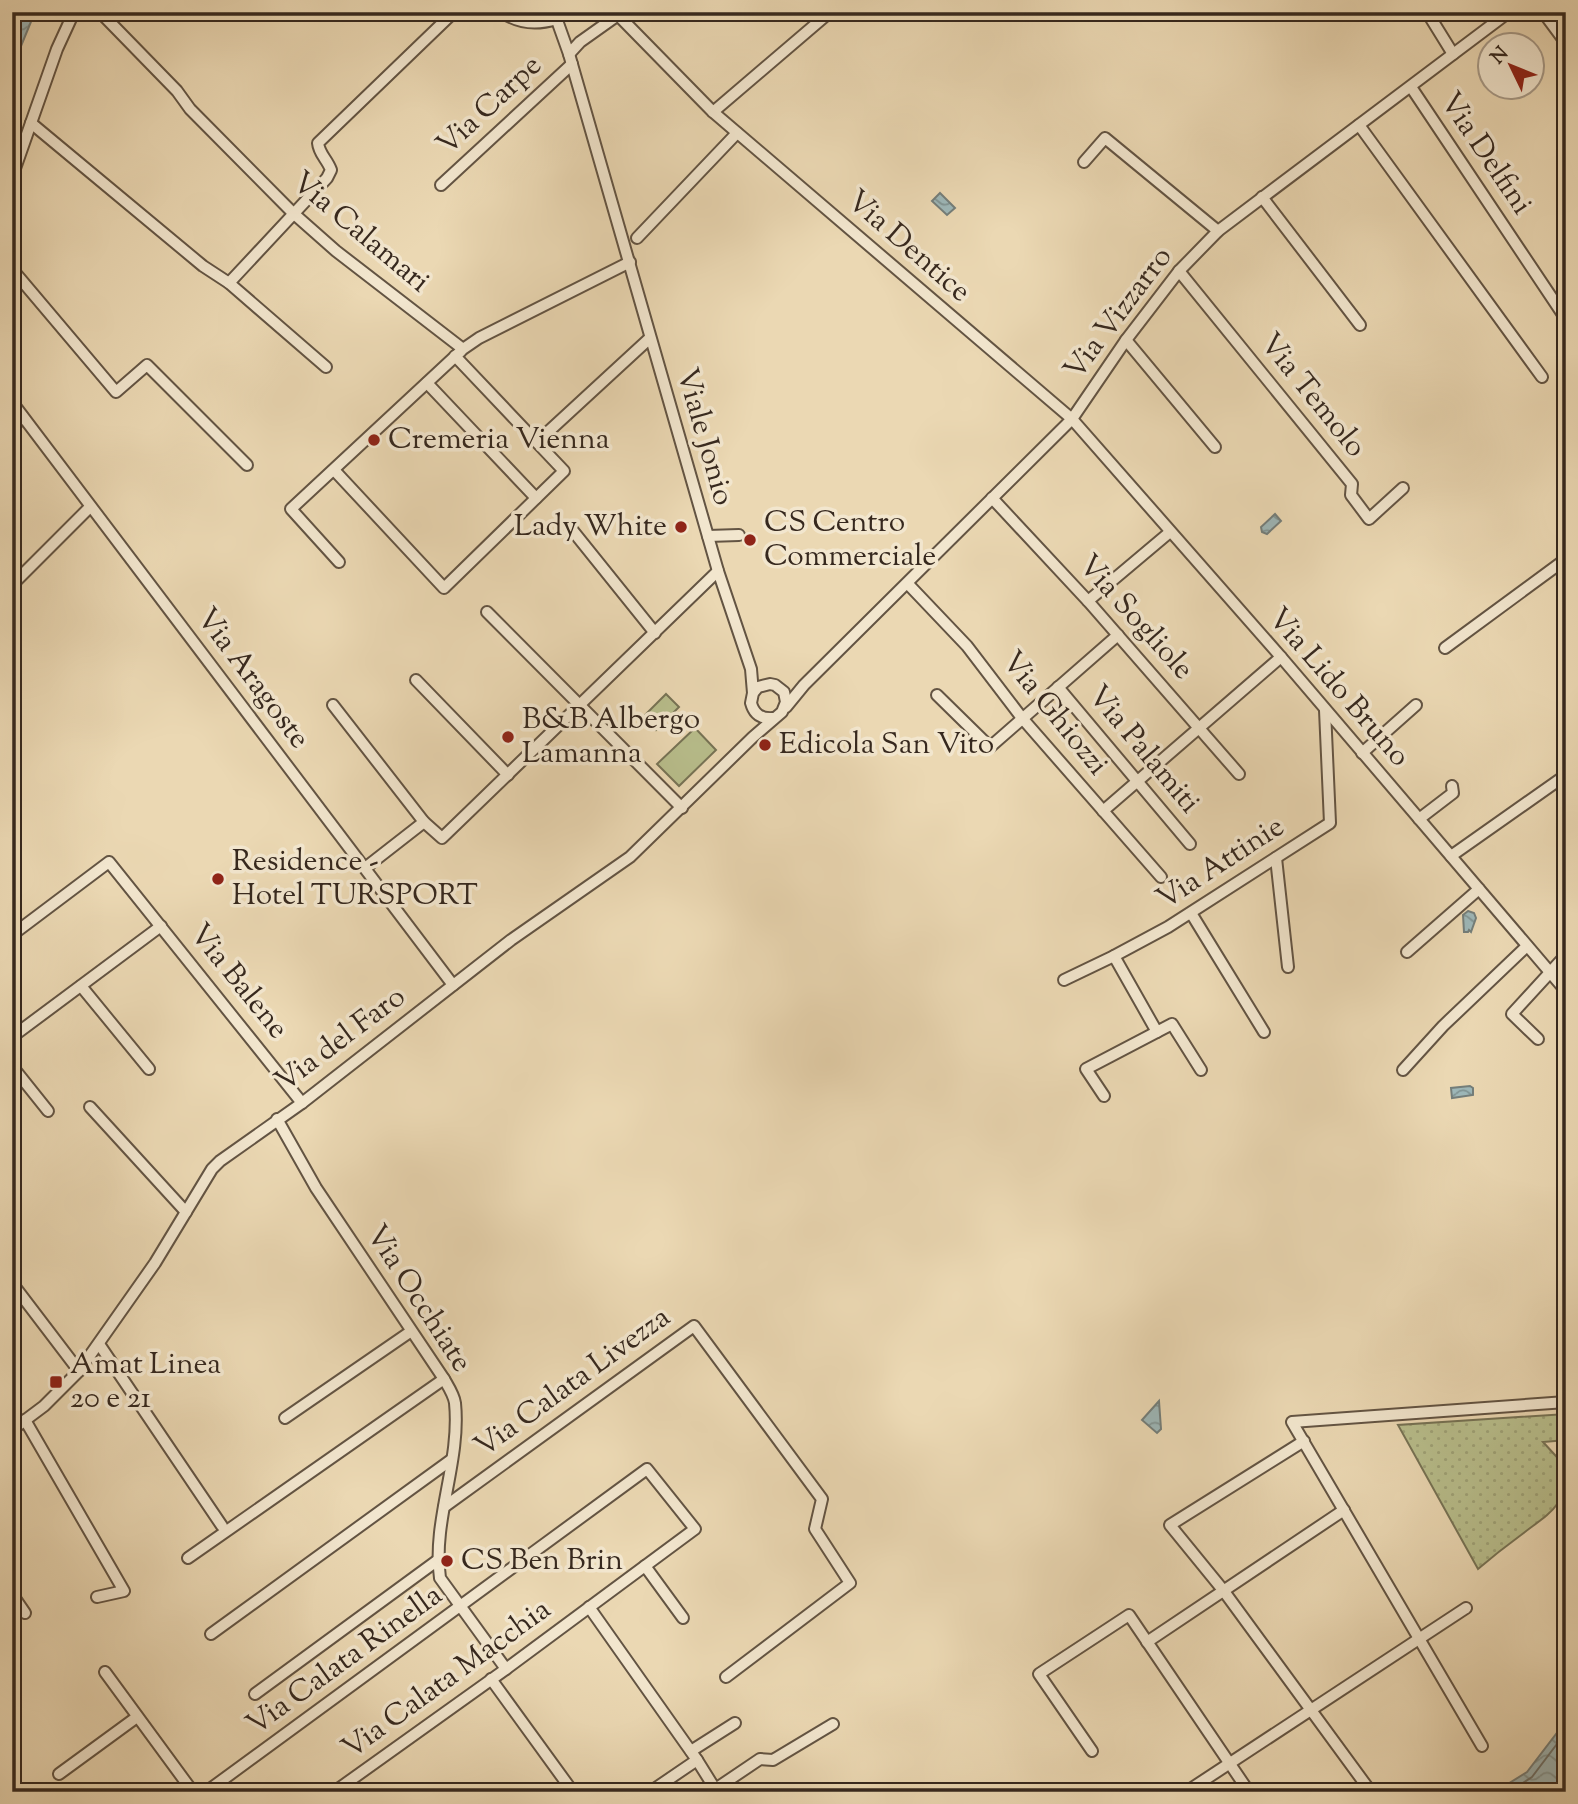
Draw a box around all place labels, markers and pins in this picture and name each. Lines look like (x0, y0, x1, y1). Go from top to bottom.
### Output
place label: Cremeria Vienna (388, 419, 610, 462)
marker: Cremeria Vienna (366, 432, 382, 448)
place label: CS Centro Commerciale (764, 502, 936, 579)
place label: Lady White (514, 506, 667, 549)
marker: Lady White (673, 519, 689, 535)
marker: CS Centro Commerciale (742, 532, 758, 548)
place label: B&B Albergo Lamanna (522, 699, 700, 776)
place label: Edicola San Vito (779, 724, 994, 767)
marker: B&B Albergo Lamanna (500, 729, 516, 745)
marker: Edicola San Vito (757, 737, 773, 753)
place label: Residence - Hotel TURSPORT (232, 841, 478, 918)
marker: Residence - Hotel TURSPORT (210, 871, 226, 887)
place label: Amat Linea 20 e 21 (70, 1344, 221, 1421)
marker: Amat Linea 20 e 21 (48, 1374, 64, 1390)
place label: CS Ben Brin (461, 1540, 623, 1583)
marker: CS Ben Brin (439, 1553, 455, 1569)

